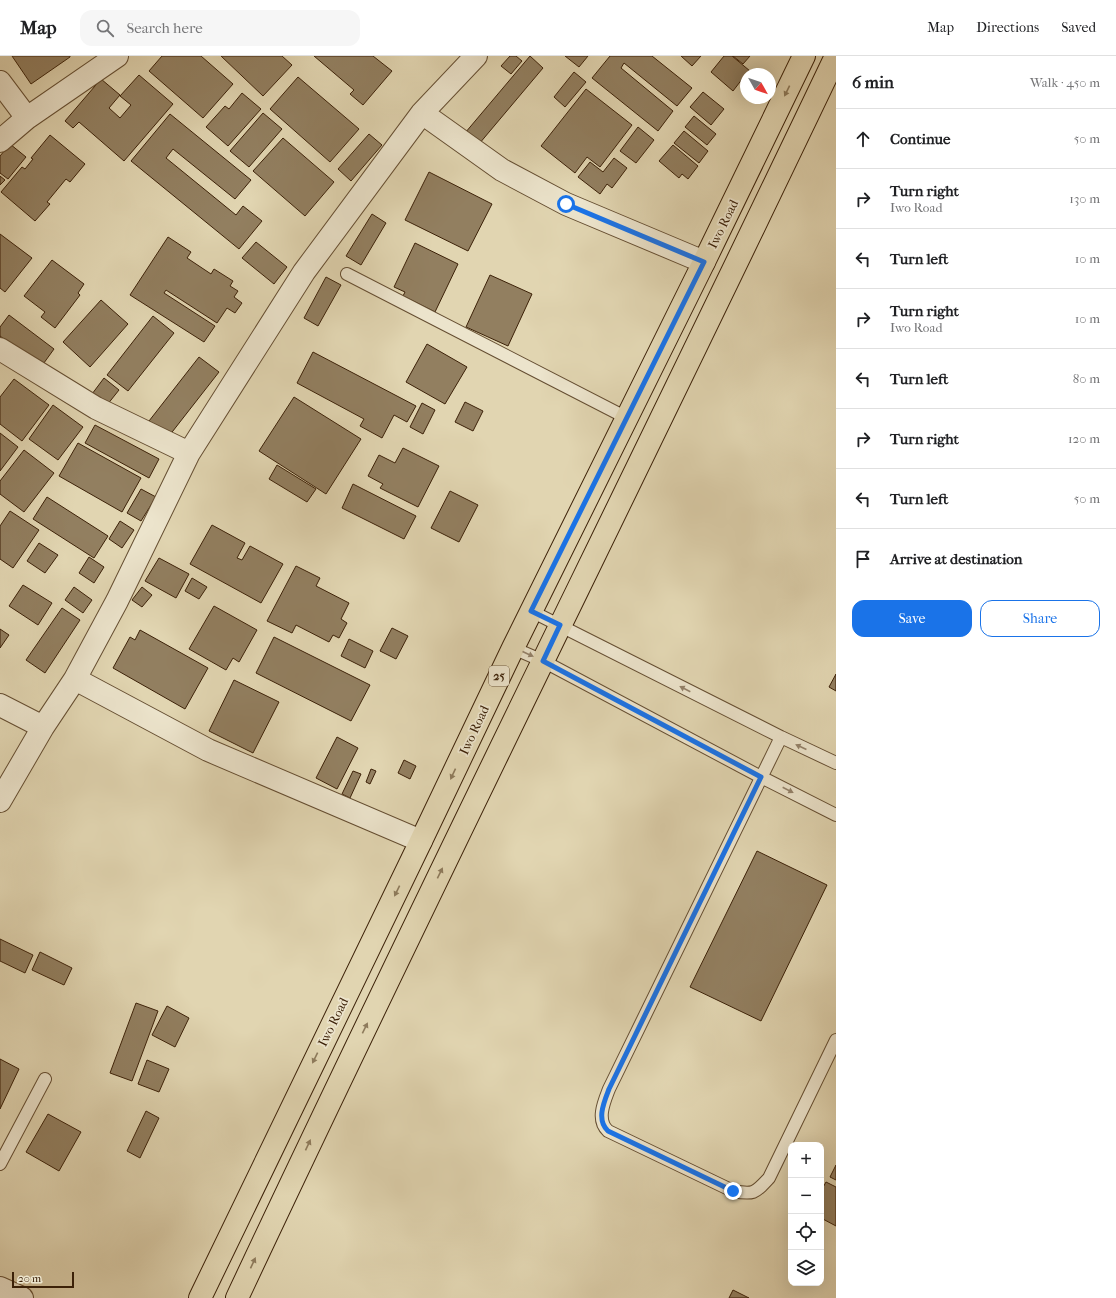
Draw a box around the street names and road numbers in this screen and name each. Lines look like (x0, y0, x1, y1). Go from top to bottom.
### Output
street label: Iwo Road (705, 196, 742, 251)
road number: 25 (489, 666, 509, 686)
street label: Iwo Road (456, 702, 492, 757)
street label: Iwo Road (315, 994, 352, 1049)

